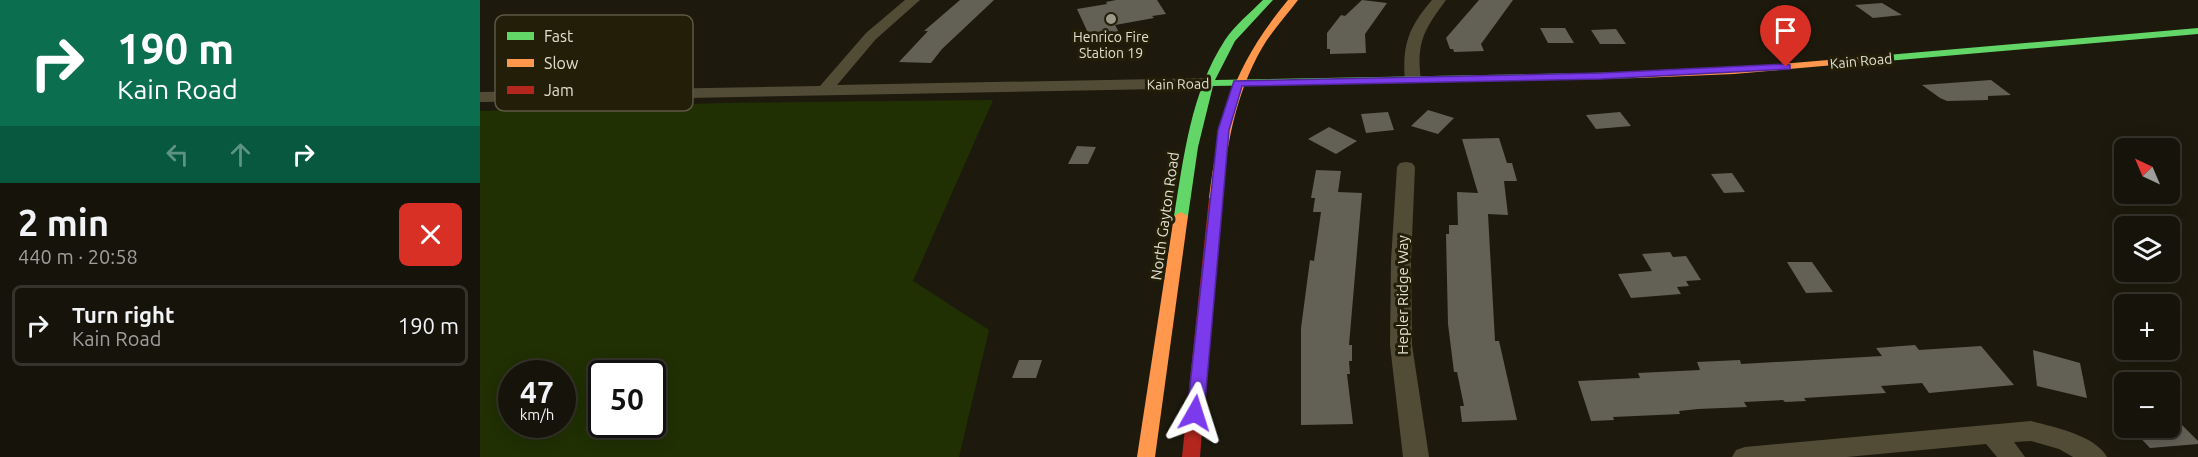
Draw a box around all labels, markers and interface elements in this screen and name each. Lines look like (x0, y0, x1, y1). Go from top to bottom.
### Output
pin (1760, 5, 1811, 67)
marker: Henrico Fire Station 19 (1104, 12, 1118, 26)
icon: arrive (1769, 14, 1802, 47)
legend (495, 15, 693, 111)
icon: right (18, 24, 96, 102)
text: 190 m (117, 25, 234, 72)
text: Fast (544, 27, 574, 45)
place label: Henrico Fire Station 19 (1073, 29, 1149, 61)
street label: Kain Road (1829, 50, 1893, 72)
text: Slow (544, 54, 579, 72)
text: Kain Road (117, 74, 238, 104)
street label: Kain Road (1147, 75, 1209, 93)
text: Jam (544, 81, 574, 99)
icon: left (161, 138, 194, 171)
icon: ahead (224, 138, 257, 171)
icon: right (287, 138, 320, 171)
north arrow (2114, 138, 2180, 204)
map controls (2114, 138, 2180, 438)
street label: North Gayton Road (1147, 151, 1182, 281)
text: 2 min (18, 202, 109, 243)
button: close (399, 203, 462, 266)
button: layers (2114, 216, 2180, 282)
street label: Hepler Ridge Way (1394, 235, 1411, 355)
text: 440 m · 20:58 (18, 245, 138, 268)
button: + (2114, 294, 2180, 360)
text: Turn right (72, 302, 174, 327)
icon: right (21, 309, 54, 342)
text: 190 m (398, 313, 459, 338)
text: Kain Road (72, 327, 161, 350)
speed limit sign: 50 (588, 360, 666, 438)
button: − (2114, 372, 2180, 438)
text: 47 (520, 375, 554, 409)
position arrow (1163, 381, 1227, 445)
text: km/h (520, 406, 554, 423)

